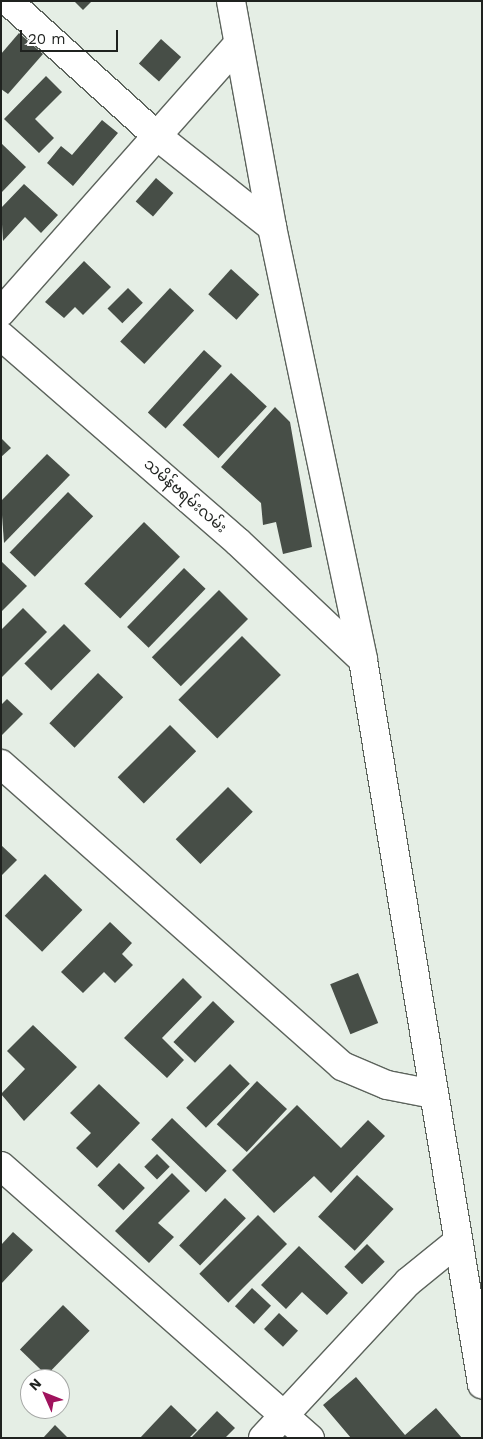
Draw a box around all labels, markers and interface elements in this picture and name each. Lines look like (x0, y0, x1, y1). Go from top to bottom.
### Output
scale bar (22, 20, 120, 52)
text: 20 m (28, 30, 66, 48)
street label: သမိန်ဗရမ်းလမ်း (140, 455, 230, 537)
north arrow (20, 1369, 70, 1419)
text: N (26, 1375, 44, 1394)

